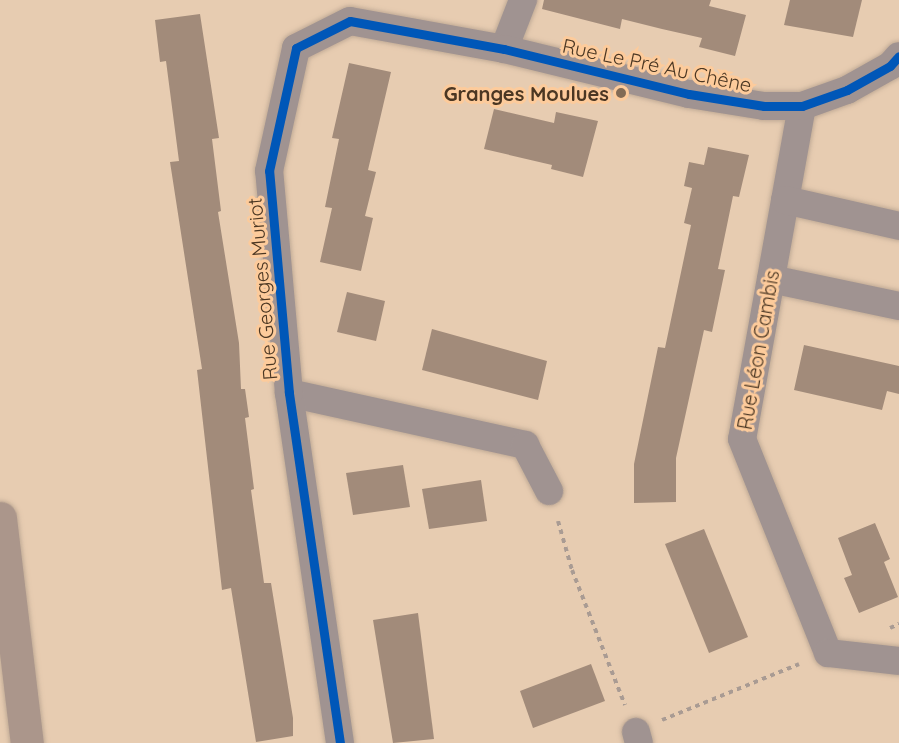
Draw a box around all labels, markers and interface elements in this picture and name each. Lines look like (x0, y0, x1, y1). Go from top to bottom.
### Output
street label: Rue Le Pré Au Chêne (560, 33, 754, 97)
place label: Granges Moulues (444, 81, 609, 105)
marker: Granges Moulues (614, 86, 628, 100)
street label: Rue Georges Muriot (242, 197, 282, 381)
street label: Rue Léon Cambis (732, 268, 784, 432)

